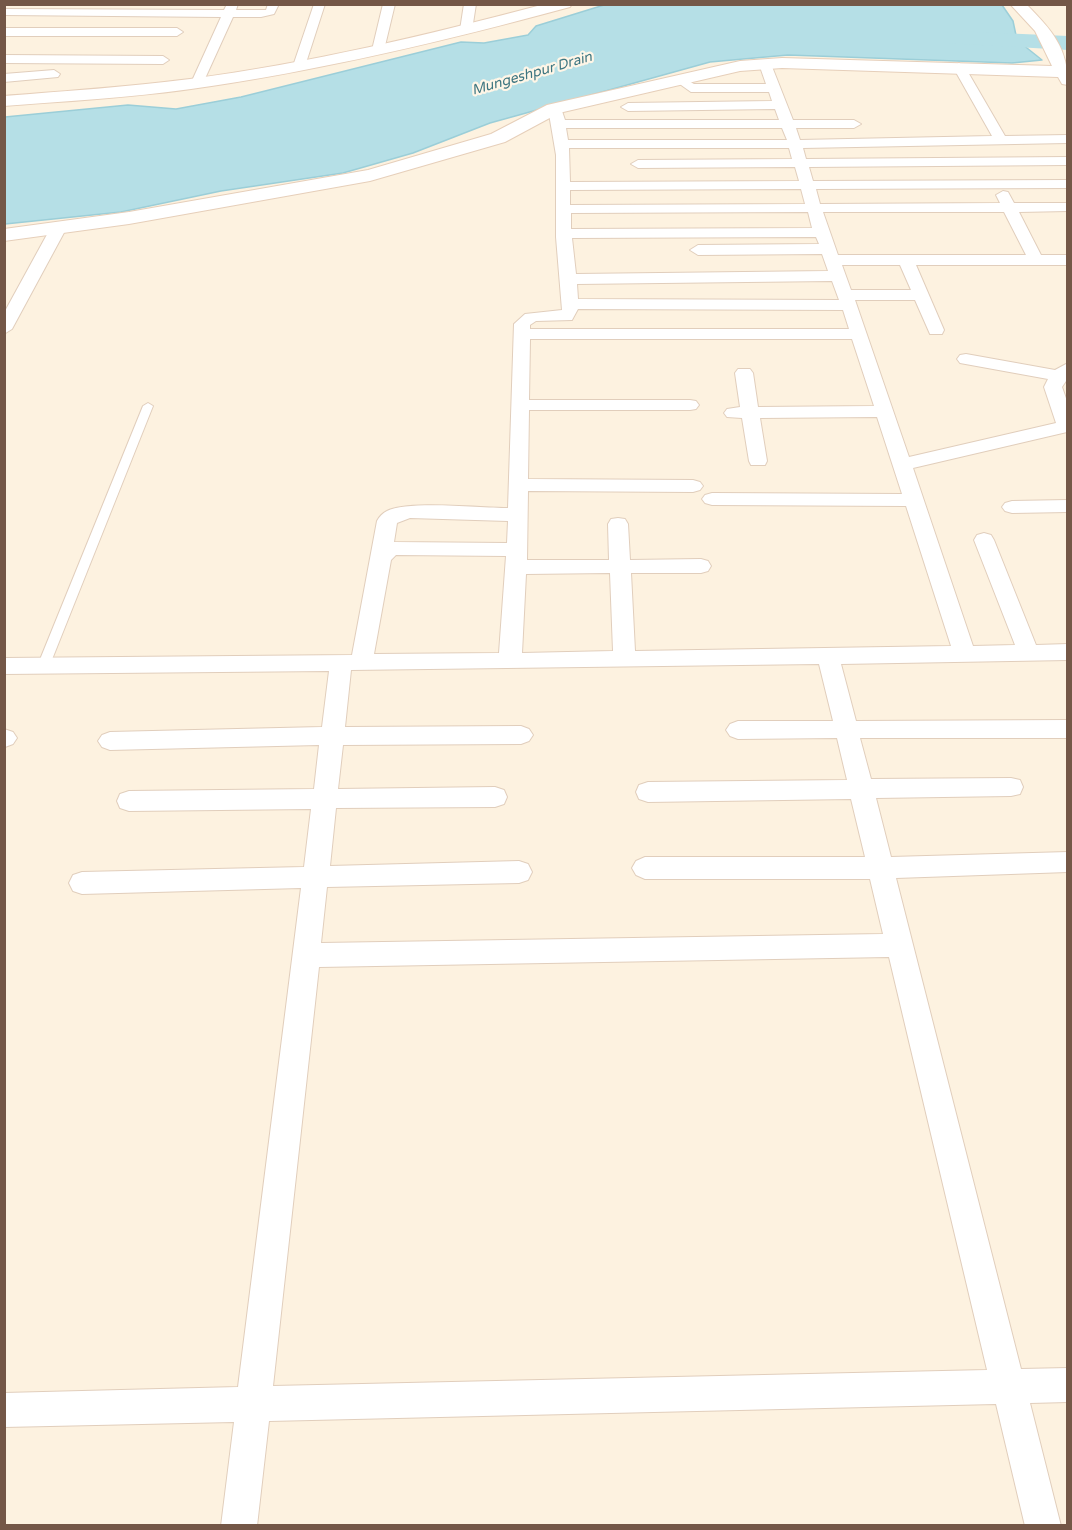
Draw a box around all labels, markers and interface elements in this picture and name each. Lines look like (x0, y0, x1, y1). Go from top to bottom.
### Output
water label: Mungeshpur Drain (470, 49, 594, 99)

